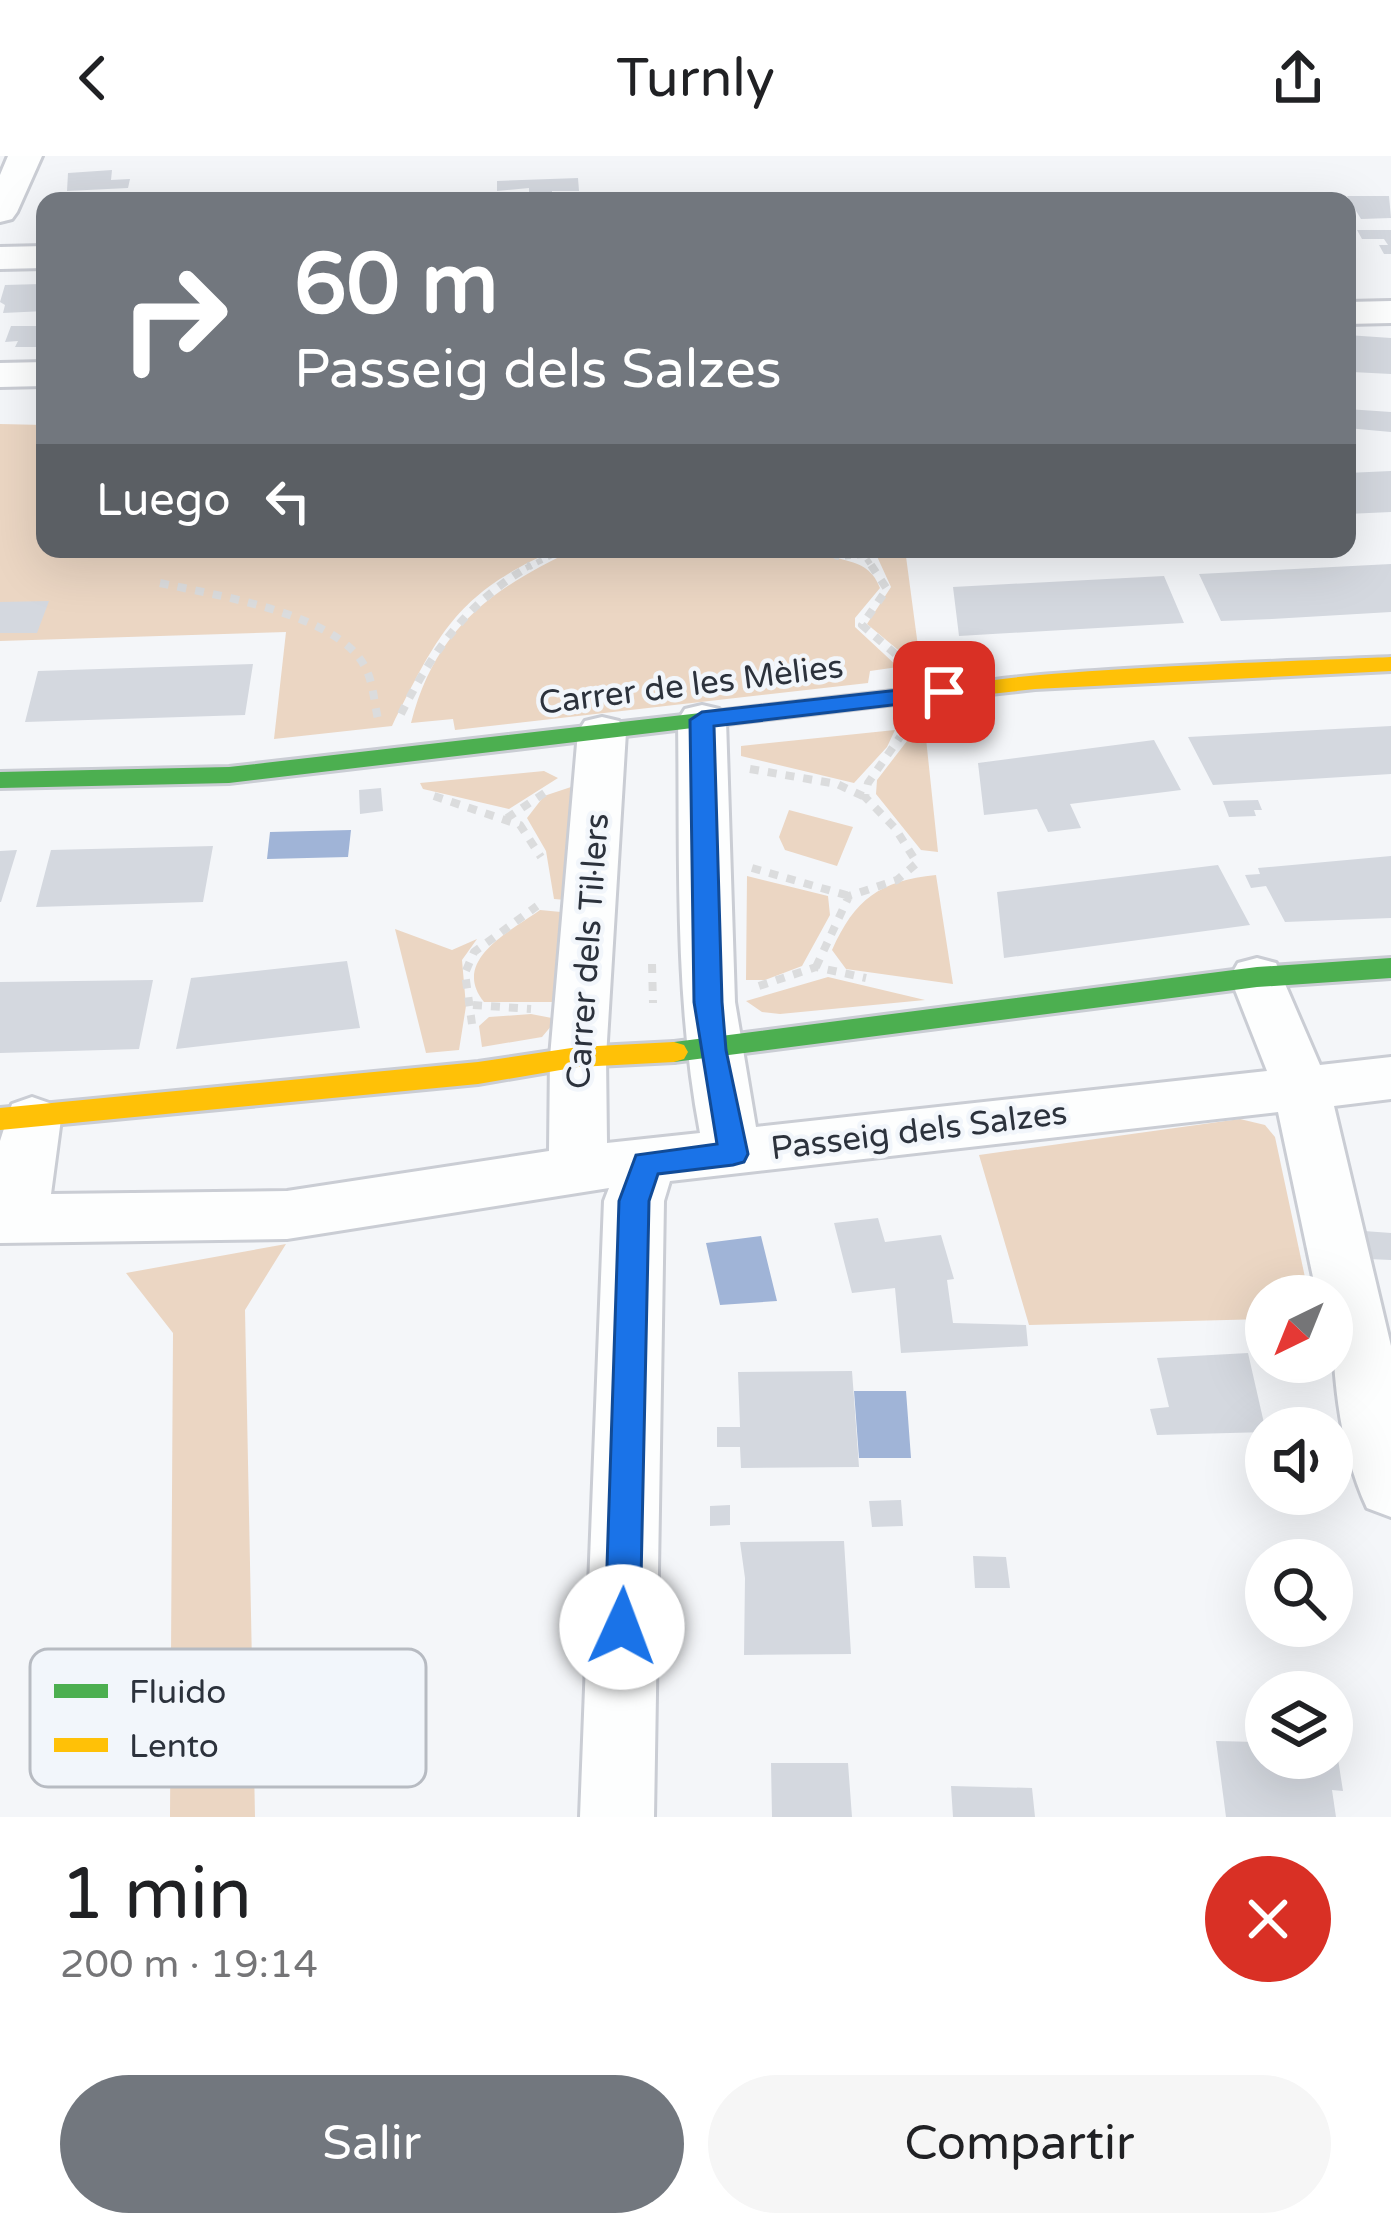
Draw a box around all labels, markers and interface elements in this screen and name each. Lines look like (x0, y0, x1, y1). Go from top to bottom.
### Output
icon: back (60, 45, 126, 111)
icon: share (1265, 45, 1331, 111)
text: Turnly (616, 46, 775, 111)
text: 60 m (294, 235, 498, 336)
icon: right (96, 240, 252, 396)
text: Passeig dels Salzes (294, 337, 782, 402)
icon: left (255, 468, 321, 534)
text: Luego (96, 474, 231, 528)
pin (893, 641, 995, 743)
street label: Carrer de les Mèlies (536, 647, 846, 723)
icon: arrive (911, 659, 977, 725)
street label: Carrer dels Til·lers (559, 812, 617, 1090)
street label: Passeig dels Salzes (769, 1093, 1069, 1169)
north arrow (1245, 1275, 1353, 1383)
map controls (1245, 1275, 1353, 1779)
button: sound (1245, 1407, 1353, 1515)
button: search (1245, 1539, 1353, 1647)
position arrow (559, 1564, 685, 1690)
legend (30, 1649, 426, 1787)
button: layers (1245, 1671, 1353, 1779)
text: Fluido (129, 1673, 226, 1712)
text: Lento (129, 1727, 219, 1766)
text: 1 min (60, 1852, 252, 1939)
button: close (1205, 1856, 1331, 1982)
text: 200 m · 19:14 (60, 1941, 318, 1988)
button: Salir (60, 2075, 684, 2213)
button: Compartir (708, 2075, 1331, 2213)

